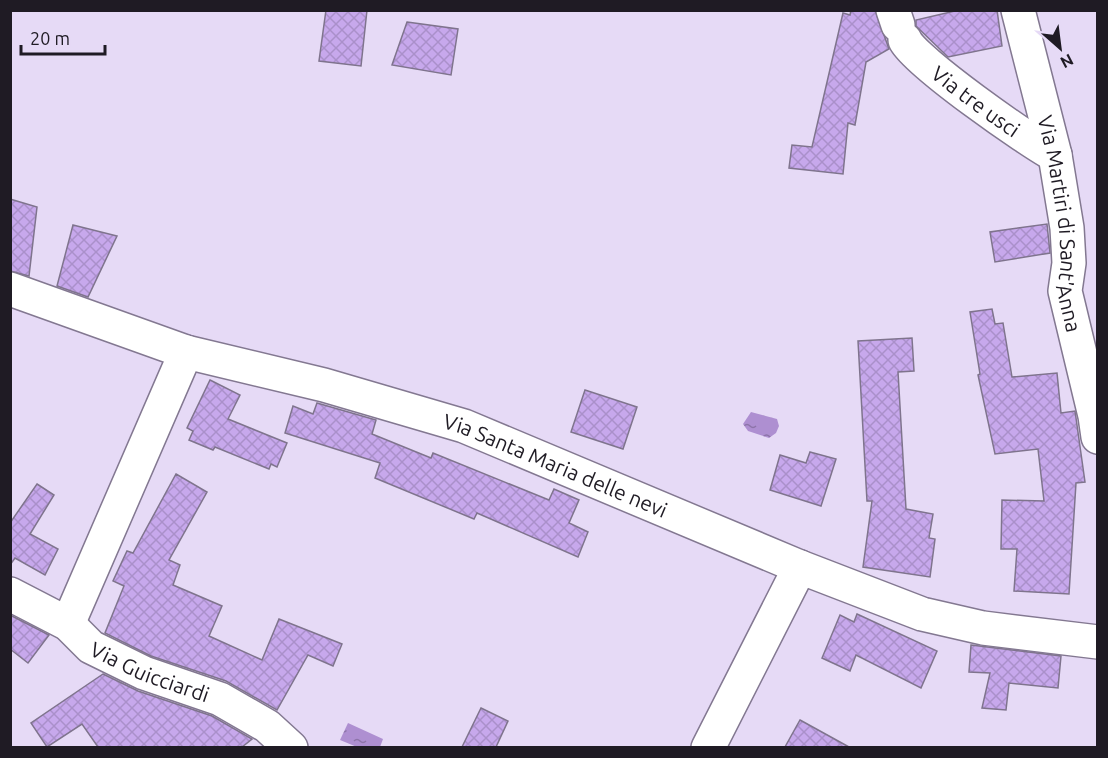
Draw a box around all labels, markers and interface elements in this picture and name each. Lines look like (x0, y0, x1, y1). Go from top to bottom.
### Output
scale bar (21, 18, 105, 56)
north arrow (1030, 18, 1090, 78)
text: 20 m (30, 28, 70, 48)
text: N (1058, 50, 1077, 72)
street label: Via tre usci (927, 61, 1025, 141)
street label: Via Martiri di Sant'Anna (1033, 113, 1086, 334)
street label: Via Santa Maria delle nevi (441, 409, 671, 522)
street label: Via Guicciardi (87, 637, 213, 706)

